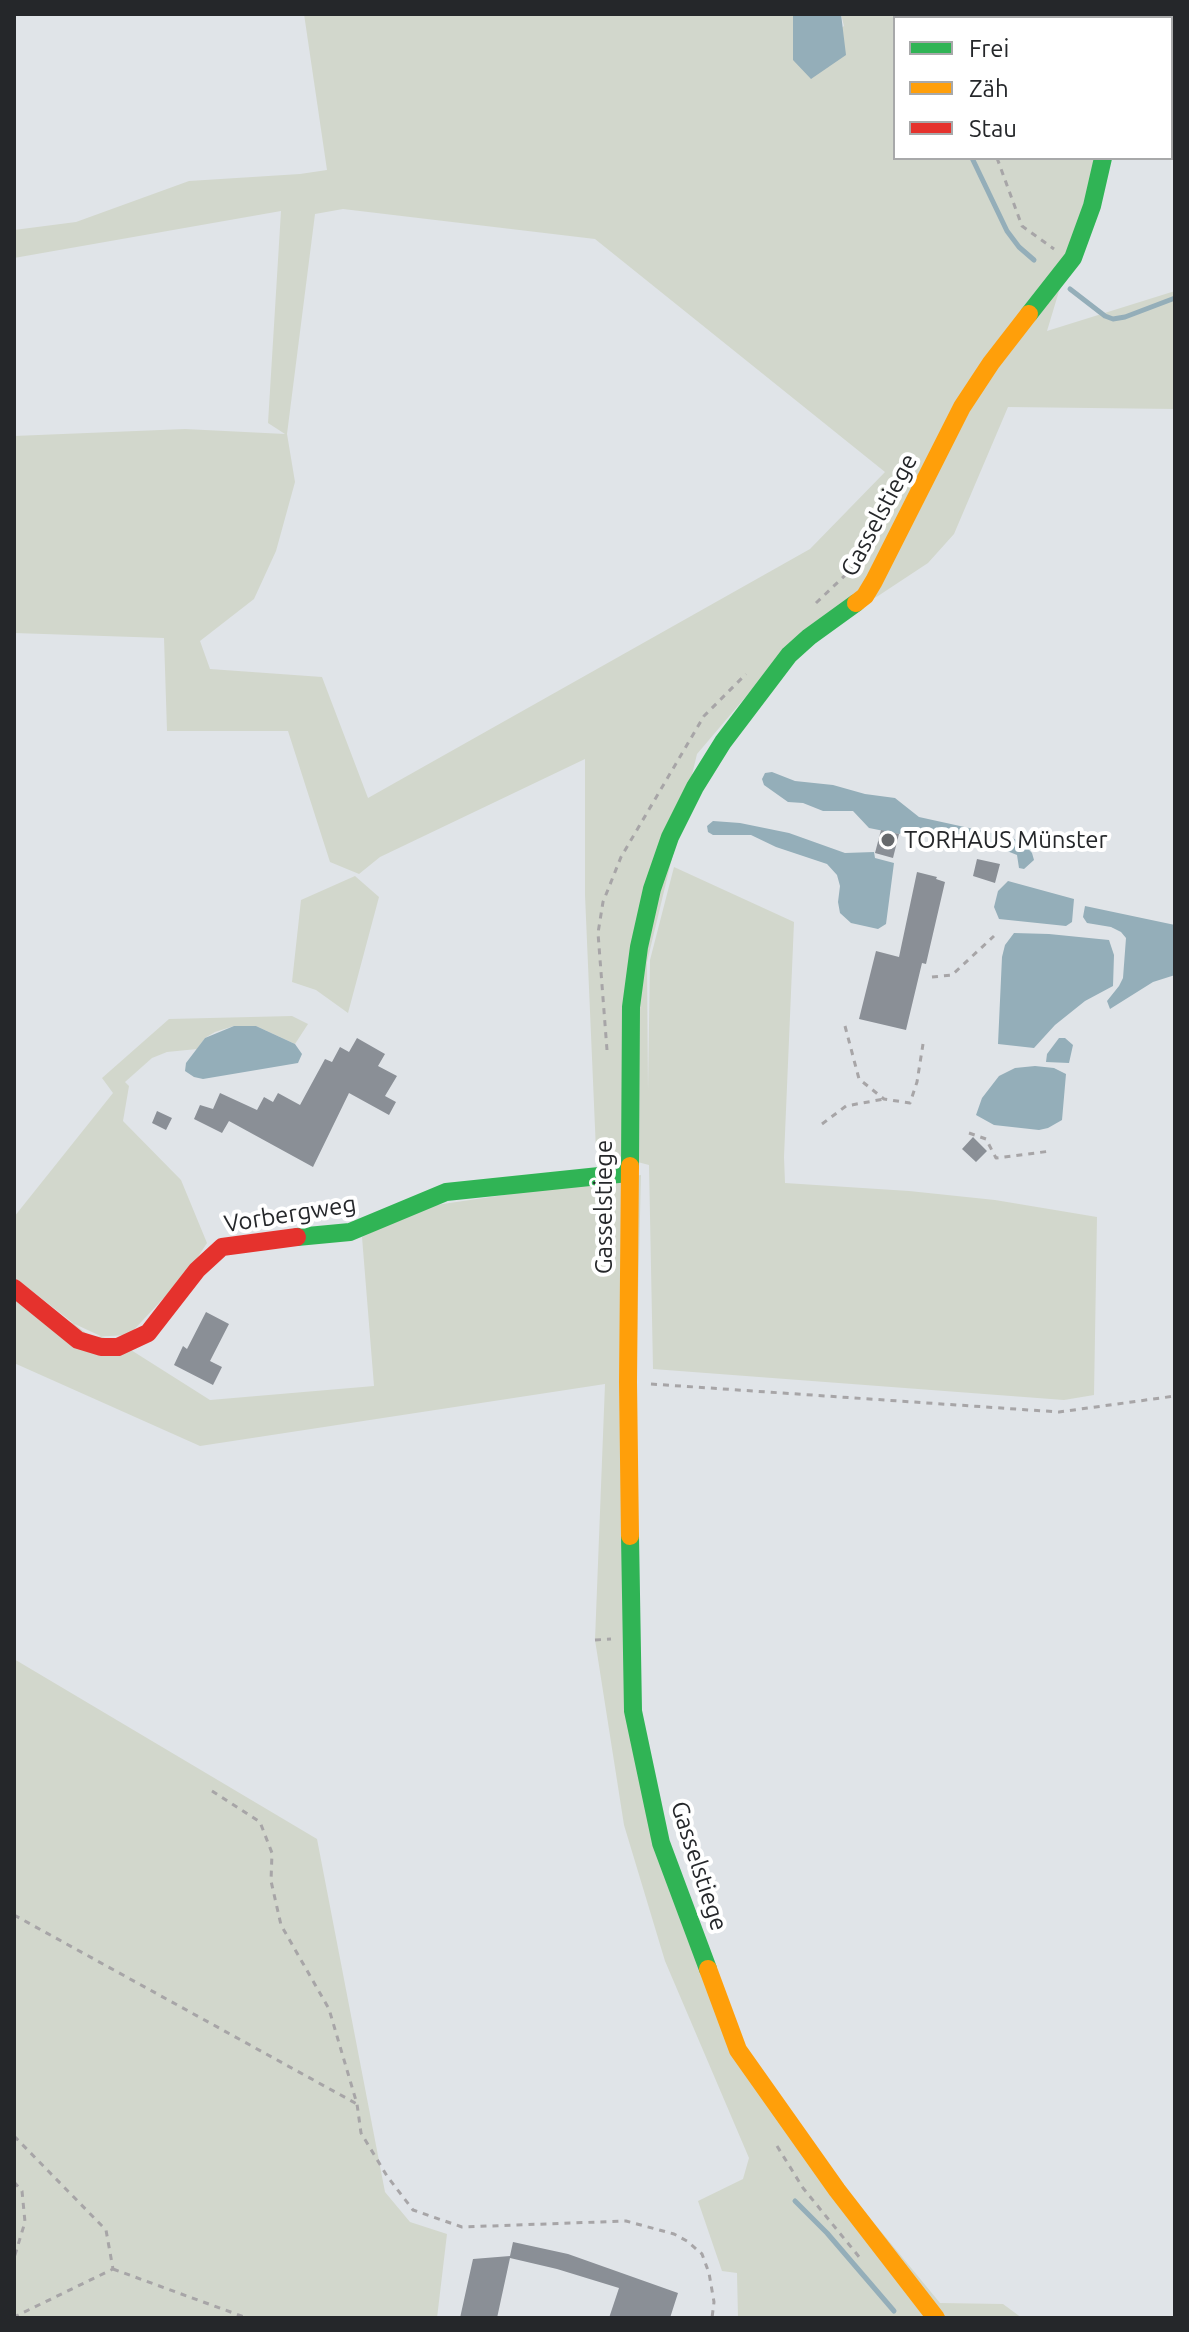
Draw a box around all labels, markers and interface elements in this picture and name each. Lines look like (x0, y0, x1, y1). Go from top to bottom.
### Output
legend (893, 16, 1173, 160)
text: Frei (969, 35, 1009, 62)
text: Zäh (969, 75, 1009, 102)
text: Stau (969, 115, 1017, 142)
street label: Gasselstiege (835, 449, 923, 581)
place label: TORHAUS Münster (904, 826, 1108, 854)
marker: TORHAUS Münster (879, 831, 897, 849)
street label: Gasselstiege (590, 1140, 618, 1274)
street label: Vorbergweg (222, 1189, 358, 1239)
street label: Gasselstiege (665, 1798, 733, 1934)

